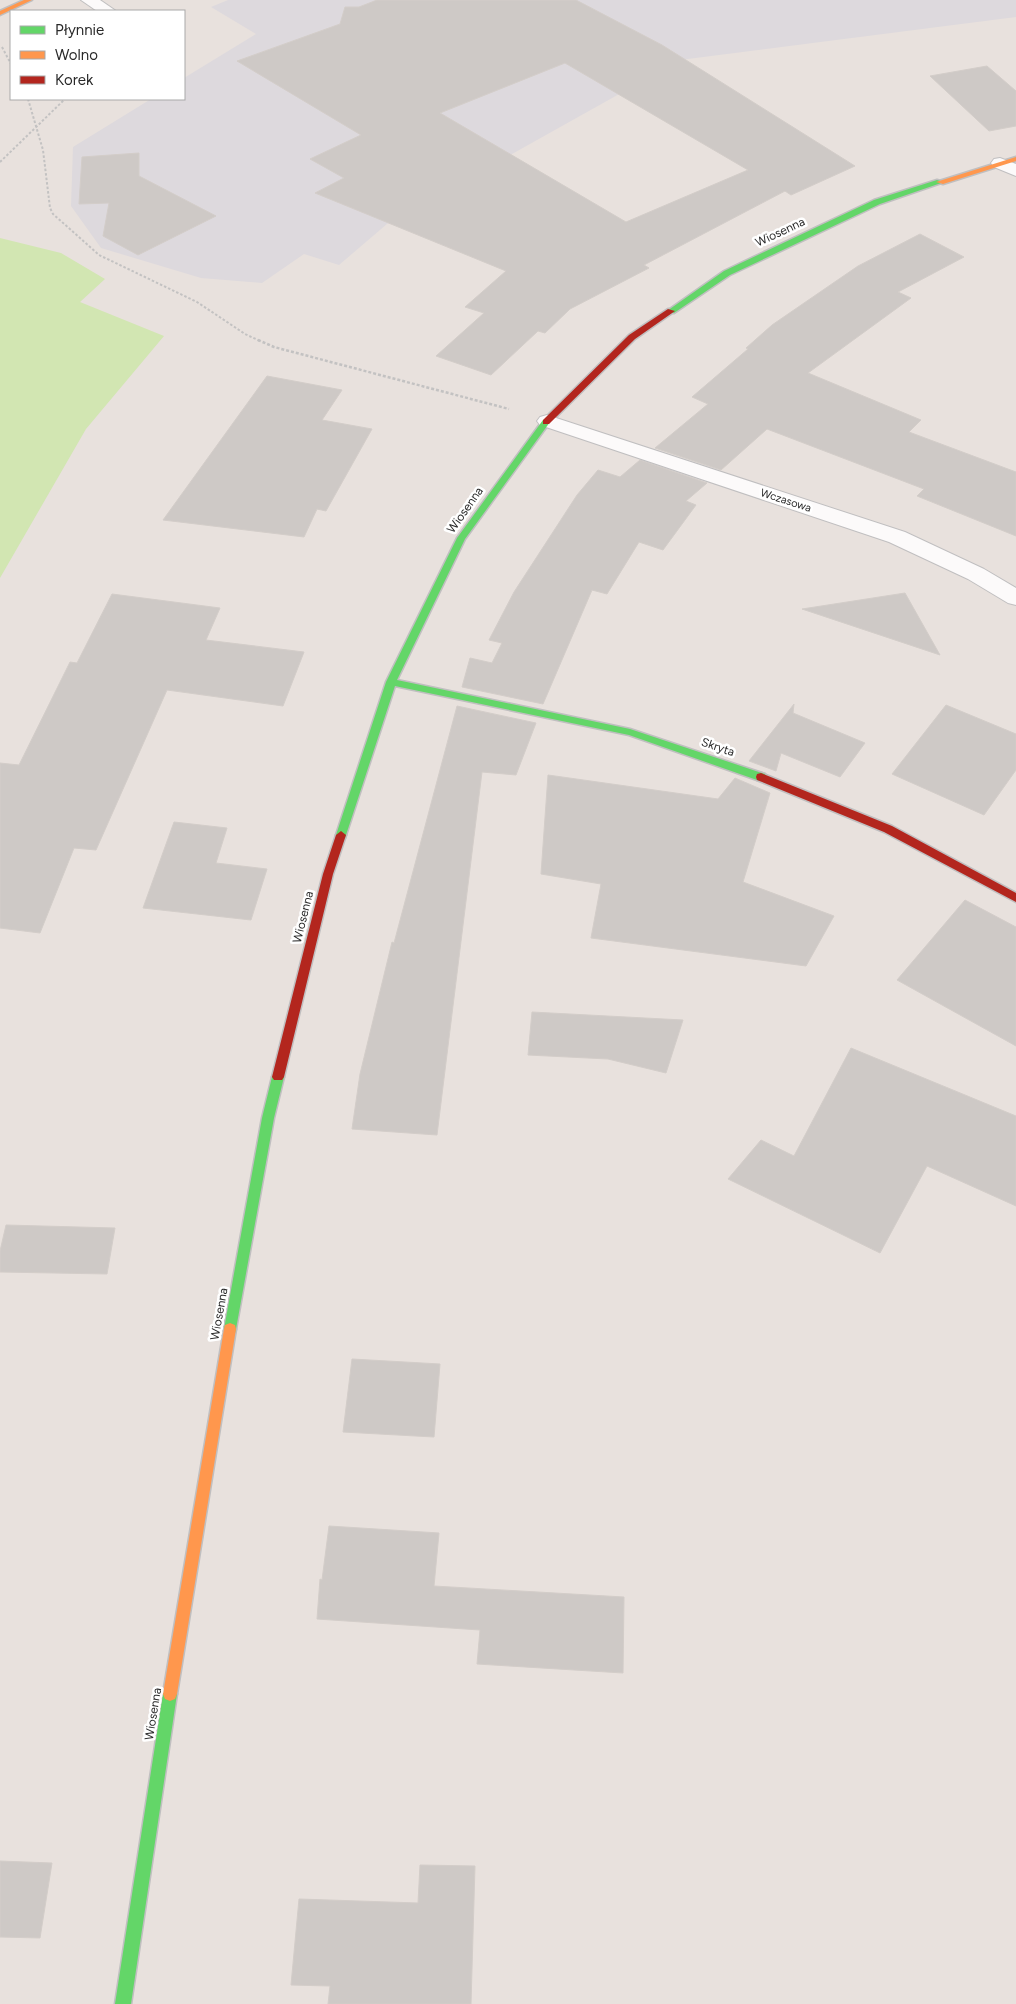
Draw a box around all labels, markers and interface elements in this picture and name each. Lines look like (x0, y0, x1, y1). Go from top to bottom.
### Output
legend (10, 10, 185, 100)
text: Płynnie (55, 21, 104, 39)
text: Wolno (55, 46, 98, 64)
text: Korek (55, 71, 94, 89)
street label: Wiosenna (753, 214, 807, 250)
street label: Wiosenna (444, 484, 486, 536)
street label: Wczasowa (759, 486, 813, 515)
street label: Skryta (700, 735, 736, 759)
street label: Wiosenna (290, 890, 316, 944)
street label: Wiosenna (208, 1287, 230, 1341)
street label: Wiosenna (142, 1687, 164, 1741)

